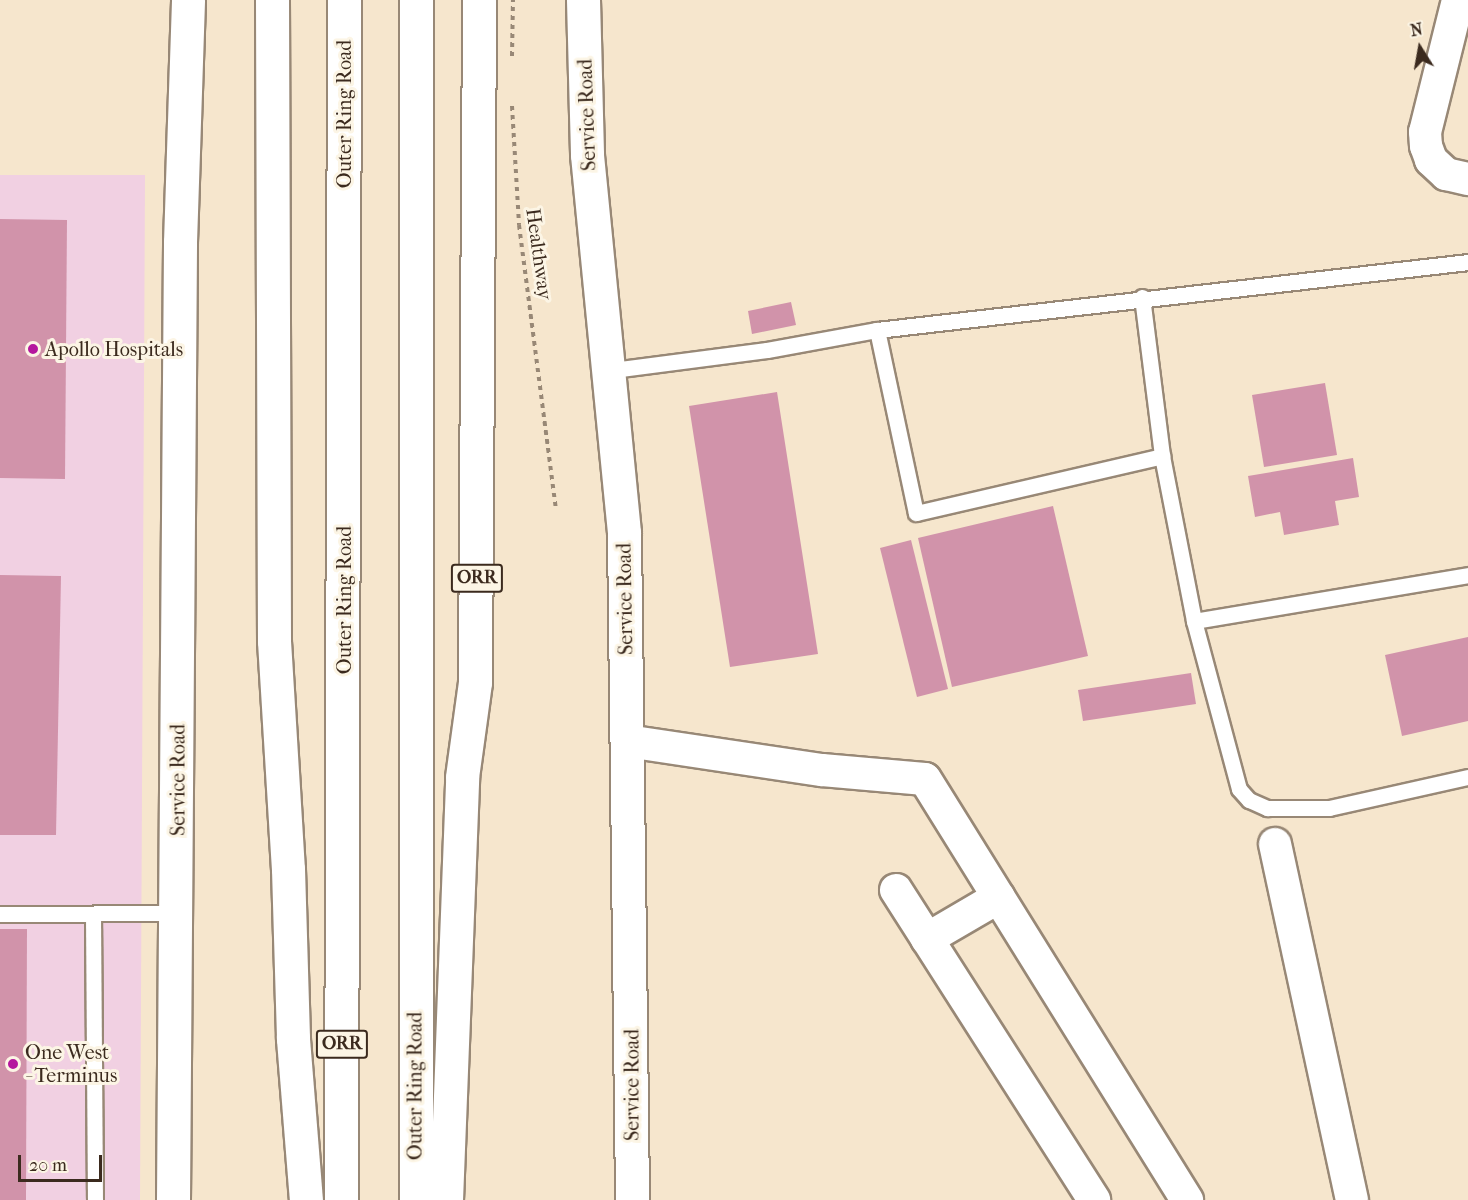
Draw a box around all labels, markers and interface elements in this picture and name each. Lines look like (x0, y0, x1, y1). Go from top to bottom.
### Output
north arrow (1390, 18, 1450, 78)
text: N (1409, 19, 1424, 40)
street label: Outer Ring Road (332, 40, 356, 188)
street label: Service Road (573, 59, 601, 171)
street label: Healthway (521, 207, 557, 301)
place label: Apollo Hospitals (45, 337, 183, 361)
marker: Apollo Hospitals (26, 342, 40, 356)
street label: Outer Ring Road (332, 526, 356, 674)
street label: Service Road (612, 543, 638, 655)
road number: ORR (450, 563, 504, 593)
street label: Service Road (166, 724, 190, 836)
street label: Outer Ring Road (403, 1012, 427, 1160)
road number: ORR (315, 1029, 369, 1059)
street label: Service Road (620, 1029, 644, 1141)
place label: One West - Terminus (25, 1040, 117, 1087)
marker: One West - Terminus (6, 1057, 20, 1071)
scale bar (21, 1143, 105, 1181)
text: 20 m (29, 1155, 67, 1176)

